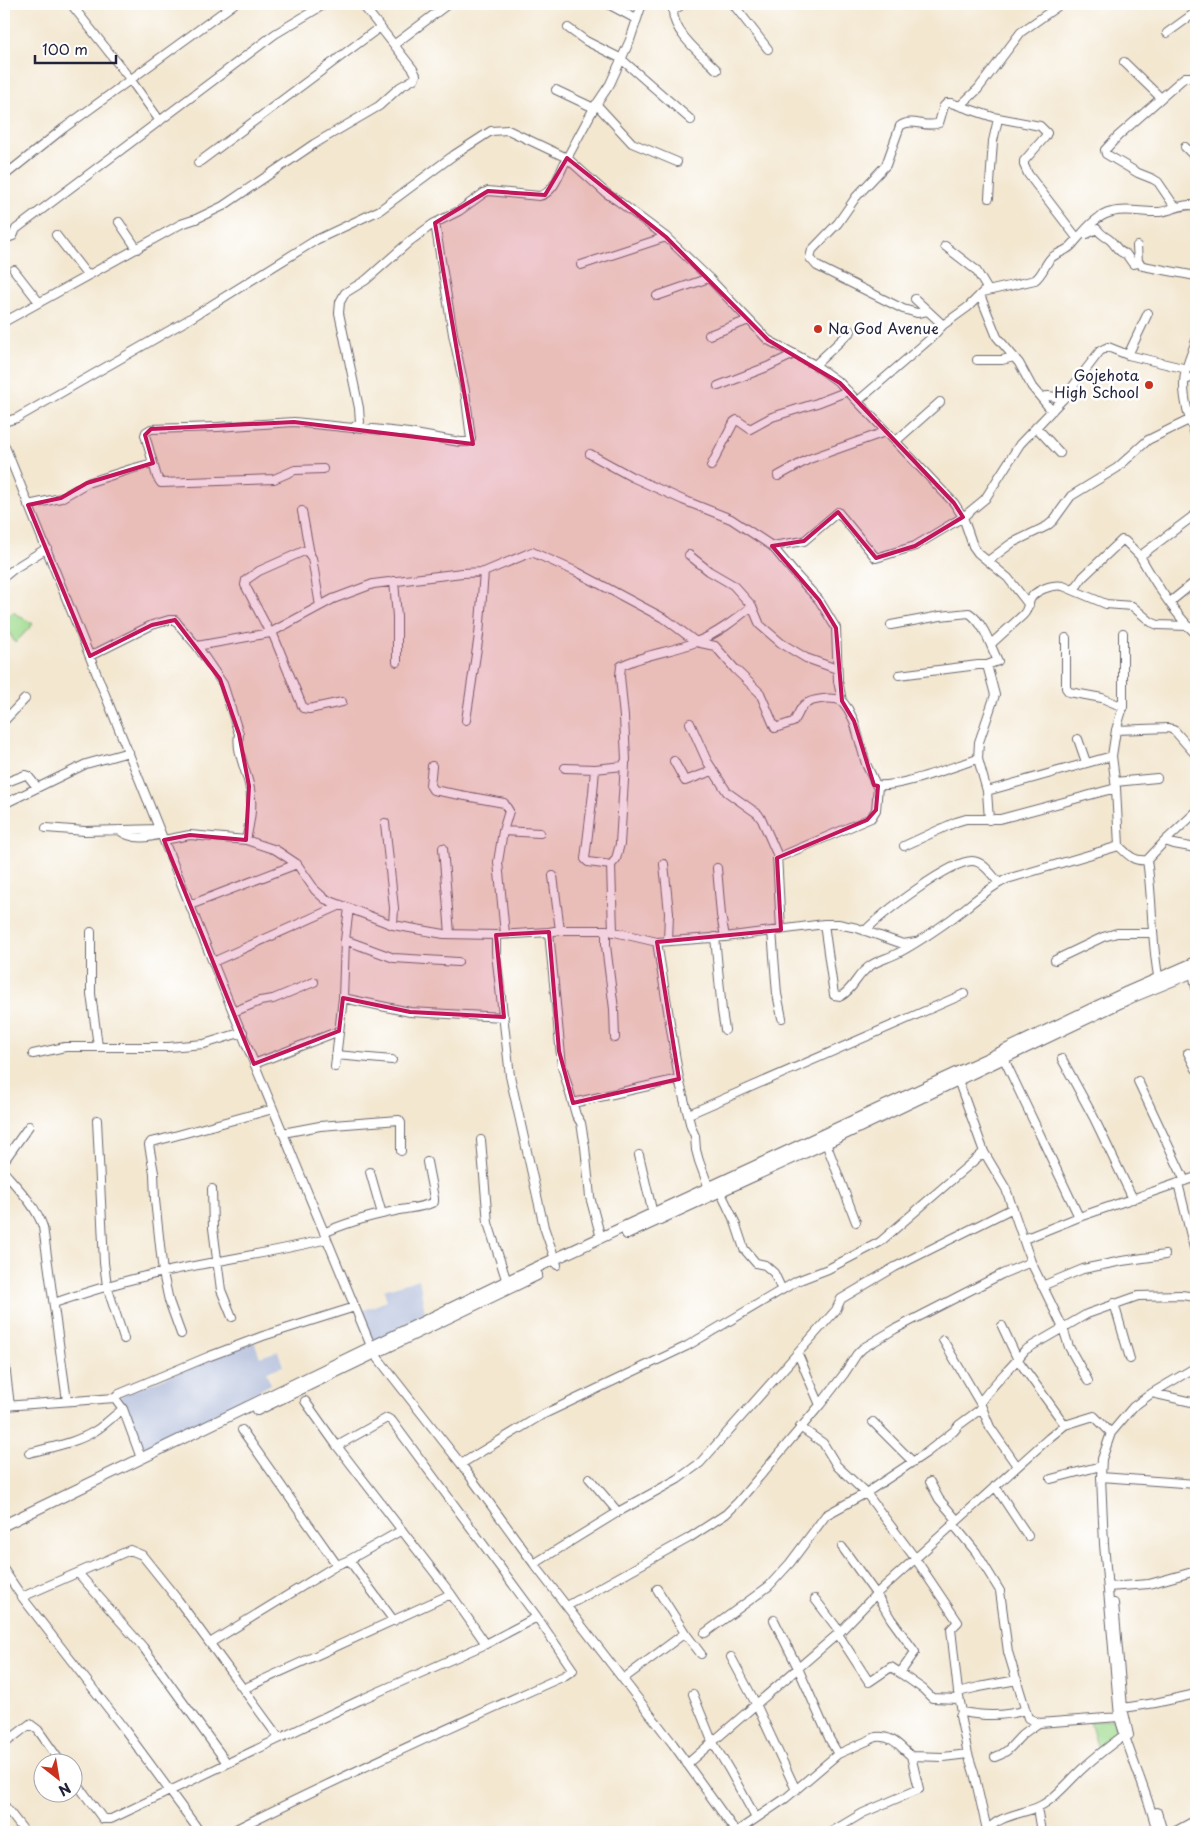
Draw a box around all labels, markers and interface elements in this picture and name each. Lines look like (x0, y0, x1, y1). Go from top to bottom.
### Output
scale bar (35, 32, 116, 64)
text: 100 m (42, 37, 88, 60)
place label: Na God Avenue (828, 316, 939, 339)
marker: Na God Avenue (812, 323, 824, 335)
place label: Gojehota High School (1054, 363, 1140, 403)
marker: Gojehota High School (1143, 379, 1155, 391)
north arrow (32, 1754, 82, 1804)
text: N (55, 1778, 75, 1801)

